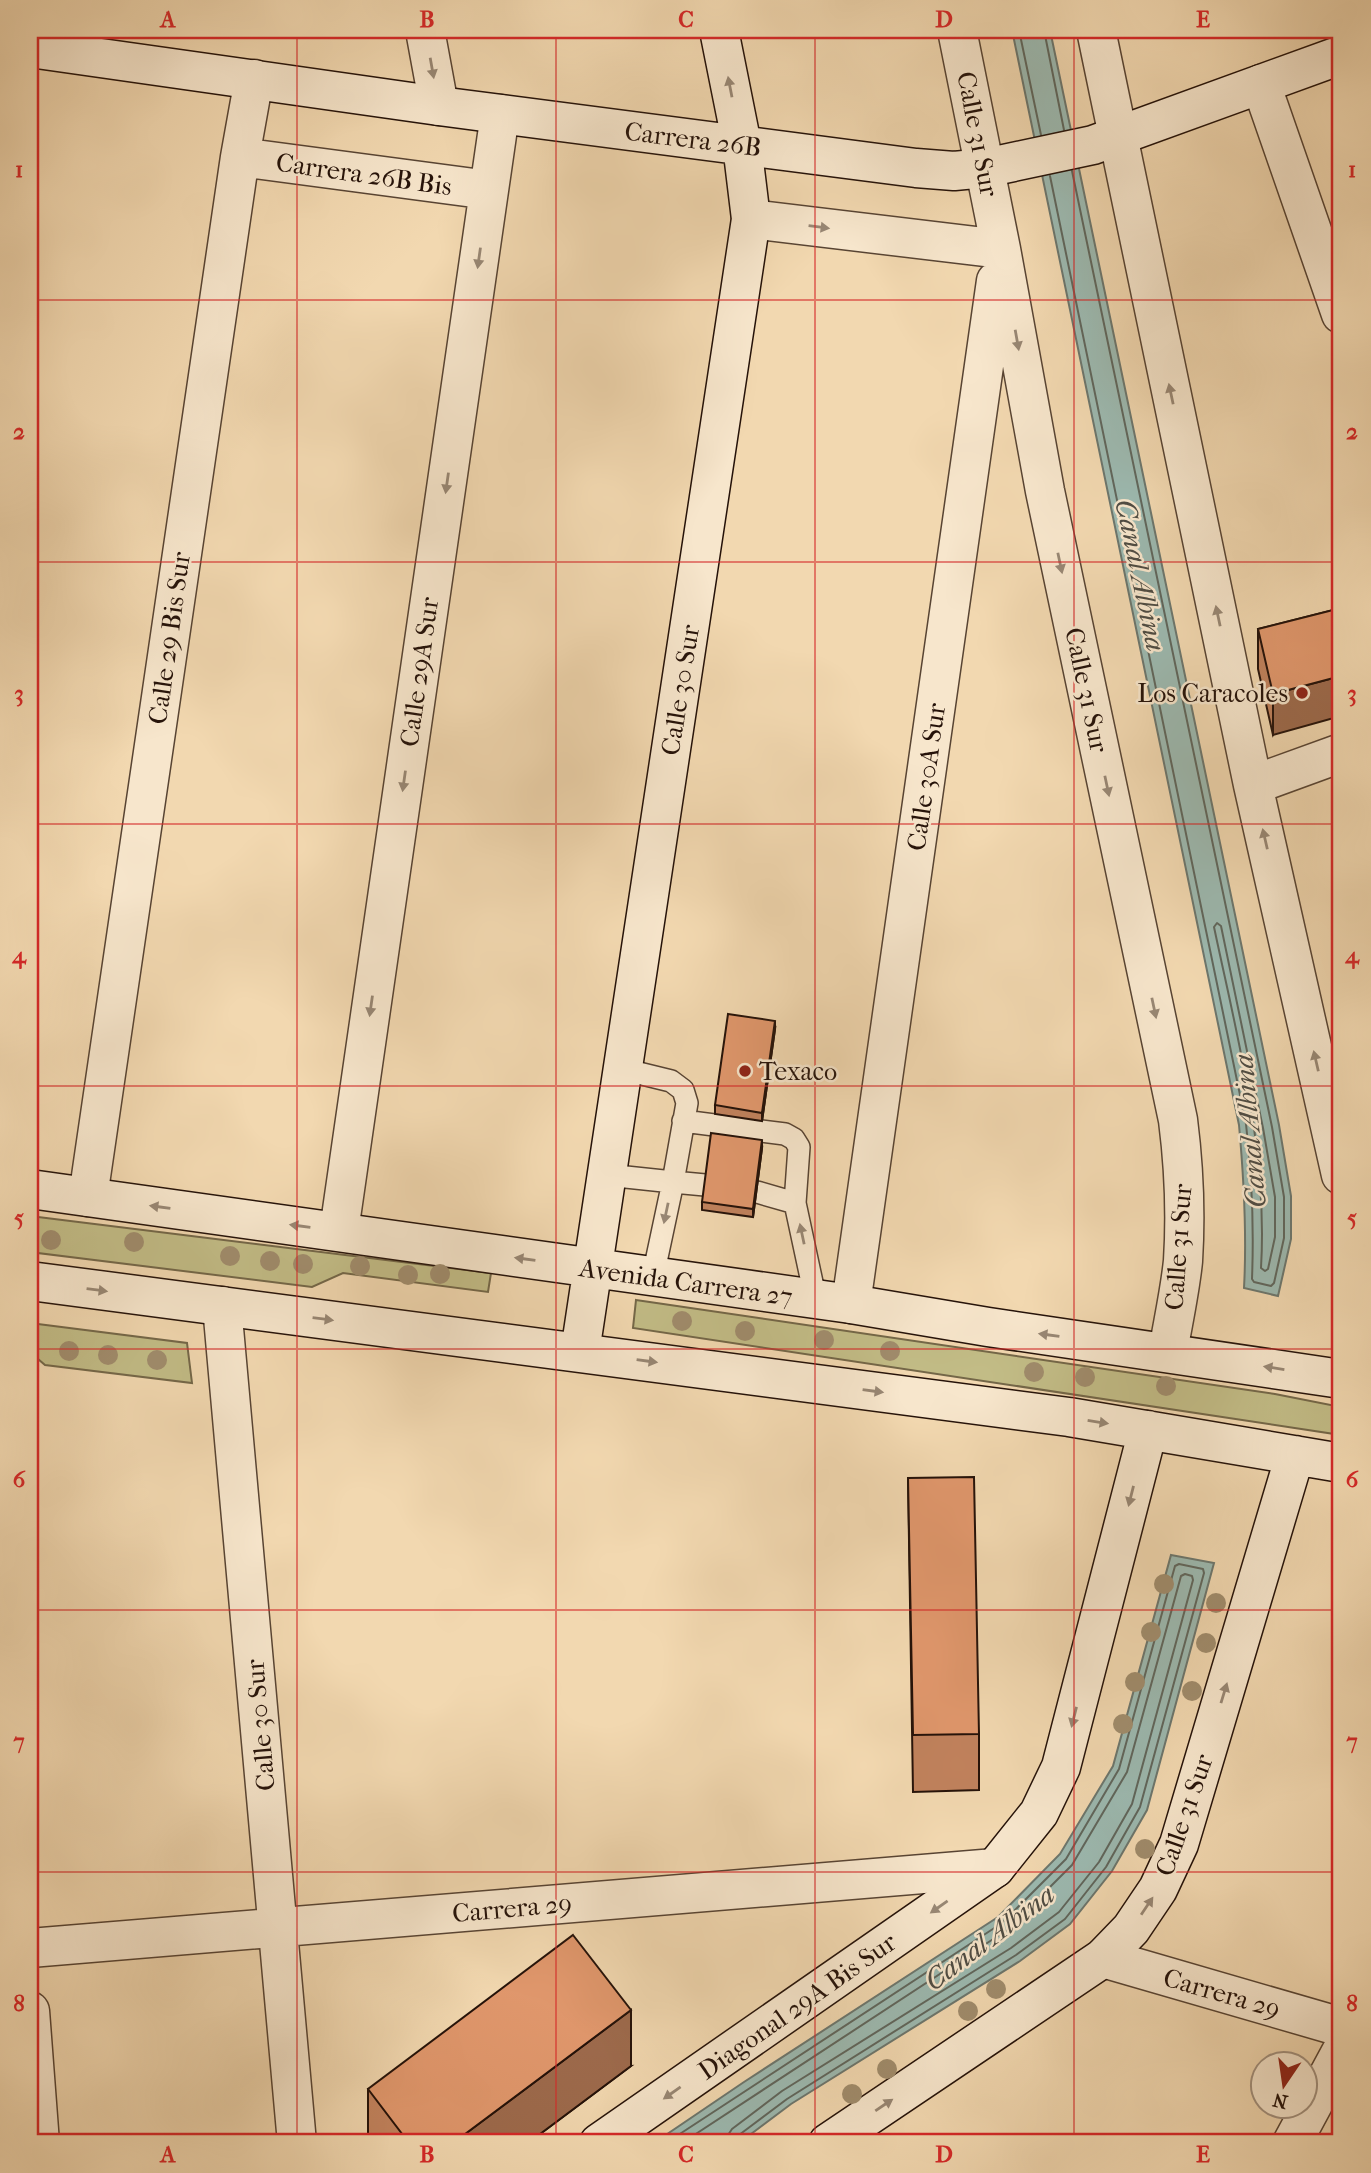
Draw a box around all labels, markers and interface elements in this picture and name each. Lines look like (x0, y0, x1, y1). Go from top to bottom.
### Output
text: A (159, 6, 177, 33)
text: B (420, 6, 435, 33)
text: C (678, 6, 694, 33)
text: D (935, 6, 953, 33)
text: E (1196, 6, 1210, 33)
one-way arrow (427, 57, 438, 79)
street label: Calle 31 Sur (950, 69, 1005, 199)
one-way arrow (725, 76, 736, 98)
street label: Carrera 26B (623, 116, 763, 163)
street label: Carrera 26B Bis (274, 147, 454, 202)
text: 1 (15, 156, 23, 183)
text: 1 (1348, 156, 1356, 183)
one-way arrow (808, 222, 830, 233)
one-way arrow (474, 247, 485, 269)
one-way arrow (1012, 329, 1023, 351)
one-way arrow (1166, 383, 1177, 405)
text: 2 (13, 418, 25, 445)
text: 2 (1346, 418, 1358, 445)
one-way arrow (441, 472, 452, 494)
water label: Canal Albina (1108, 496, 1173, 654)
street label: Calle 29 Bis Sur (142, 550, 197, 726)
one-way arrow (1054, 552, 1065, 574)
street label: Calle 29A Sur (394, 595, 445, 749)
one-way arrow (1212, 605, 1223, 627)
street label: Calle 30 Sur (655, 623, 706, 758)
street label: Calle 31 Sur (1058, 625, 1115, 755)
place label: Los Caracoles (1137, 678, 1288, 709)
text: 3 (14, 680, 24, 707)
text: 3 (1347, 680, 1357, 707)
marker: Los Caracoles (1294, 685, 1310, 701)
street label: Calle 30A Sur (901, 701, 952, 853)
one-way arrow (398, 770, 409, 792)
one-way arrow (1102, 775, 1113, 797)
one-way arrow (1260, 828, 1271, 850)
text: 4 (11, 942, 27, 969)
text: 4 (1344, 942, 1360, 969)
one-way arrow (365, 995, 376, 1017)
one-way arrow (1149, 997, 1160, 1019)
one-way arrow (1310, 1049, 1321, 1071)
water label: Canal Albina (1226, 1053, 1273, 1209)
place label: Texaco (759, 1056, 837, 1087)
marker: Texaco (737, 1063, 753, 1079)
street label: Calle 31 Sur (1159, 1183, 1198, 1311)
one-way arrow (149, 1201, 171, 1212)
one-way arrow (661, 1202, 672, 1224)
text: 5 (14, 1204, 24, 1231)
text: 5 (1347, 1204, 1357, 1231)
one-way arrow (289, 1220, 311, 1231)
one-way arrow (796, 1223, 807, 1245)
street label: Avenida Carrera 27 (576, 1252, 795, 1313)
one-way arrow (514, 1253, 536, 1264)
one-way arrow (87, 1284, 109, 1295)
one-way arrow (312, 1314, 334, 1325)
one-way arrow (1038, 1330, 1060, 1341)
one-way arrow (636, 1355, 658, 1366)
one-way arrow (1263, 1363, 1285, 1374)
one-way arrow (862, 1386, 884, 1397)
one-way arrow (1087, 1417, 1109, 1428)
text: 6 (13, 1466, 26, 1493)
text: 6 (1346, 1466, 1359, 1493)
one-way arrow (1125, 1485, 1136, 1507)
street label: Calle 30 Sur (239, 1658, 282, 1792)
one-way arrow (1219, 1682, 1229, 1703)
one-way arrow (1068, 1706, 1079, 1728)
text: 7 (12, 1728, 25, 1755)
text: 7 (1345, 1728, 1358, 1755)
street label: Calle 31 Sur (1149, 1750, 1220, 1880)
water label: Canal Albina (918, 1878, 1061, 1997)
street label: Carrera 29 (451, 1888, 573, 1929)
one-way arrow (1140, 1897, 1154, 1915)
one-way arrow (930, 1900, 948, 1914)
street label: Diagonal 29A Bis Sur (692, 1926, 902, 2086)
street label: Carrera 29 (1160, 1962, 1284, 2025)
text: 8 (13, 1990, 25, 2017)
text: 8 (1346, 1990, 1358, 2017)
north arrow (1248, 2050, 1318, 2120)
one-way arrow (663, 2086, 681, 2100)
text: N (1270, 2088, 1290, 2113)
one-way arrow (875, 2099, 894, 2112)
text: A (159, 2141, 177, 2168)
text: B (420, 2141, 435, 2168)
text: C (678, 2141, 694, 2168)
text: D (935, 2141, 953, 2168)
text: E (1196, 2141, 1210, 2168)

